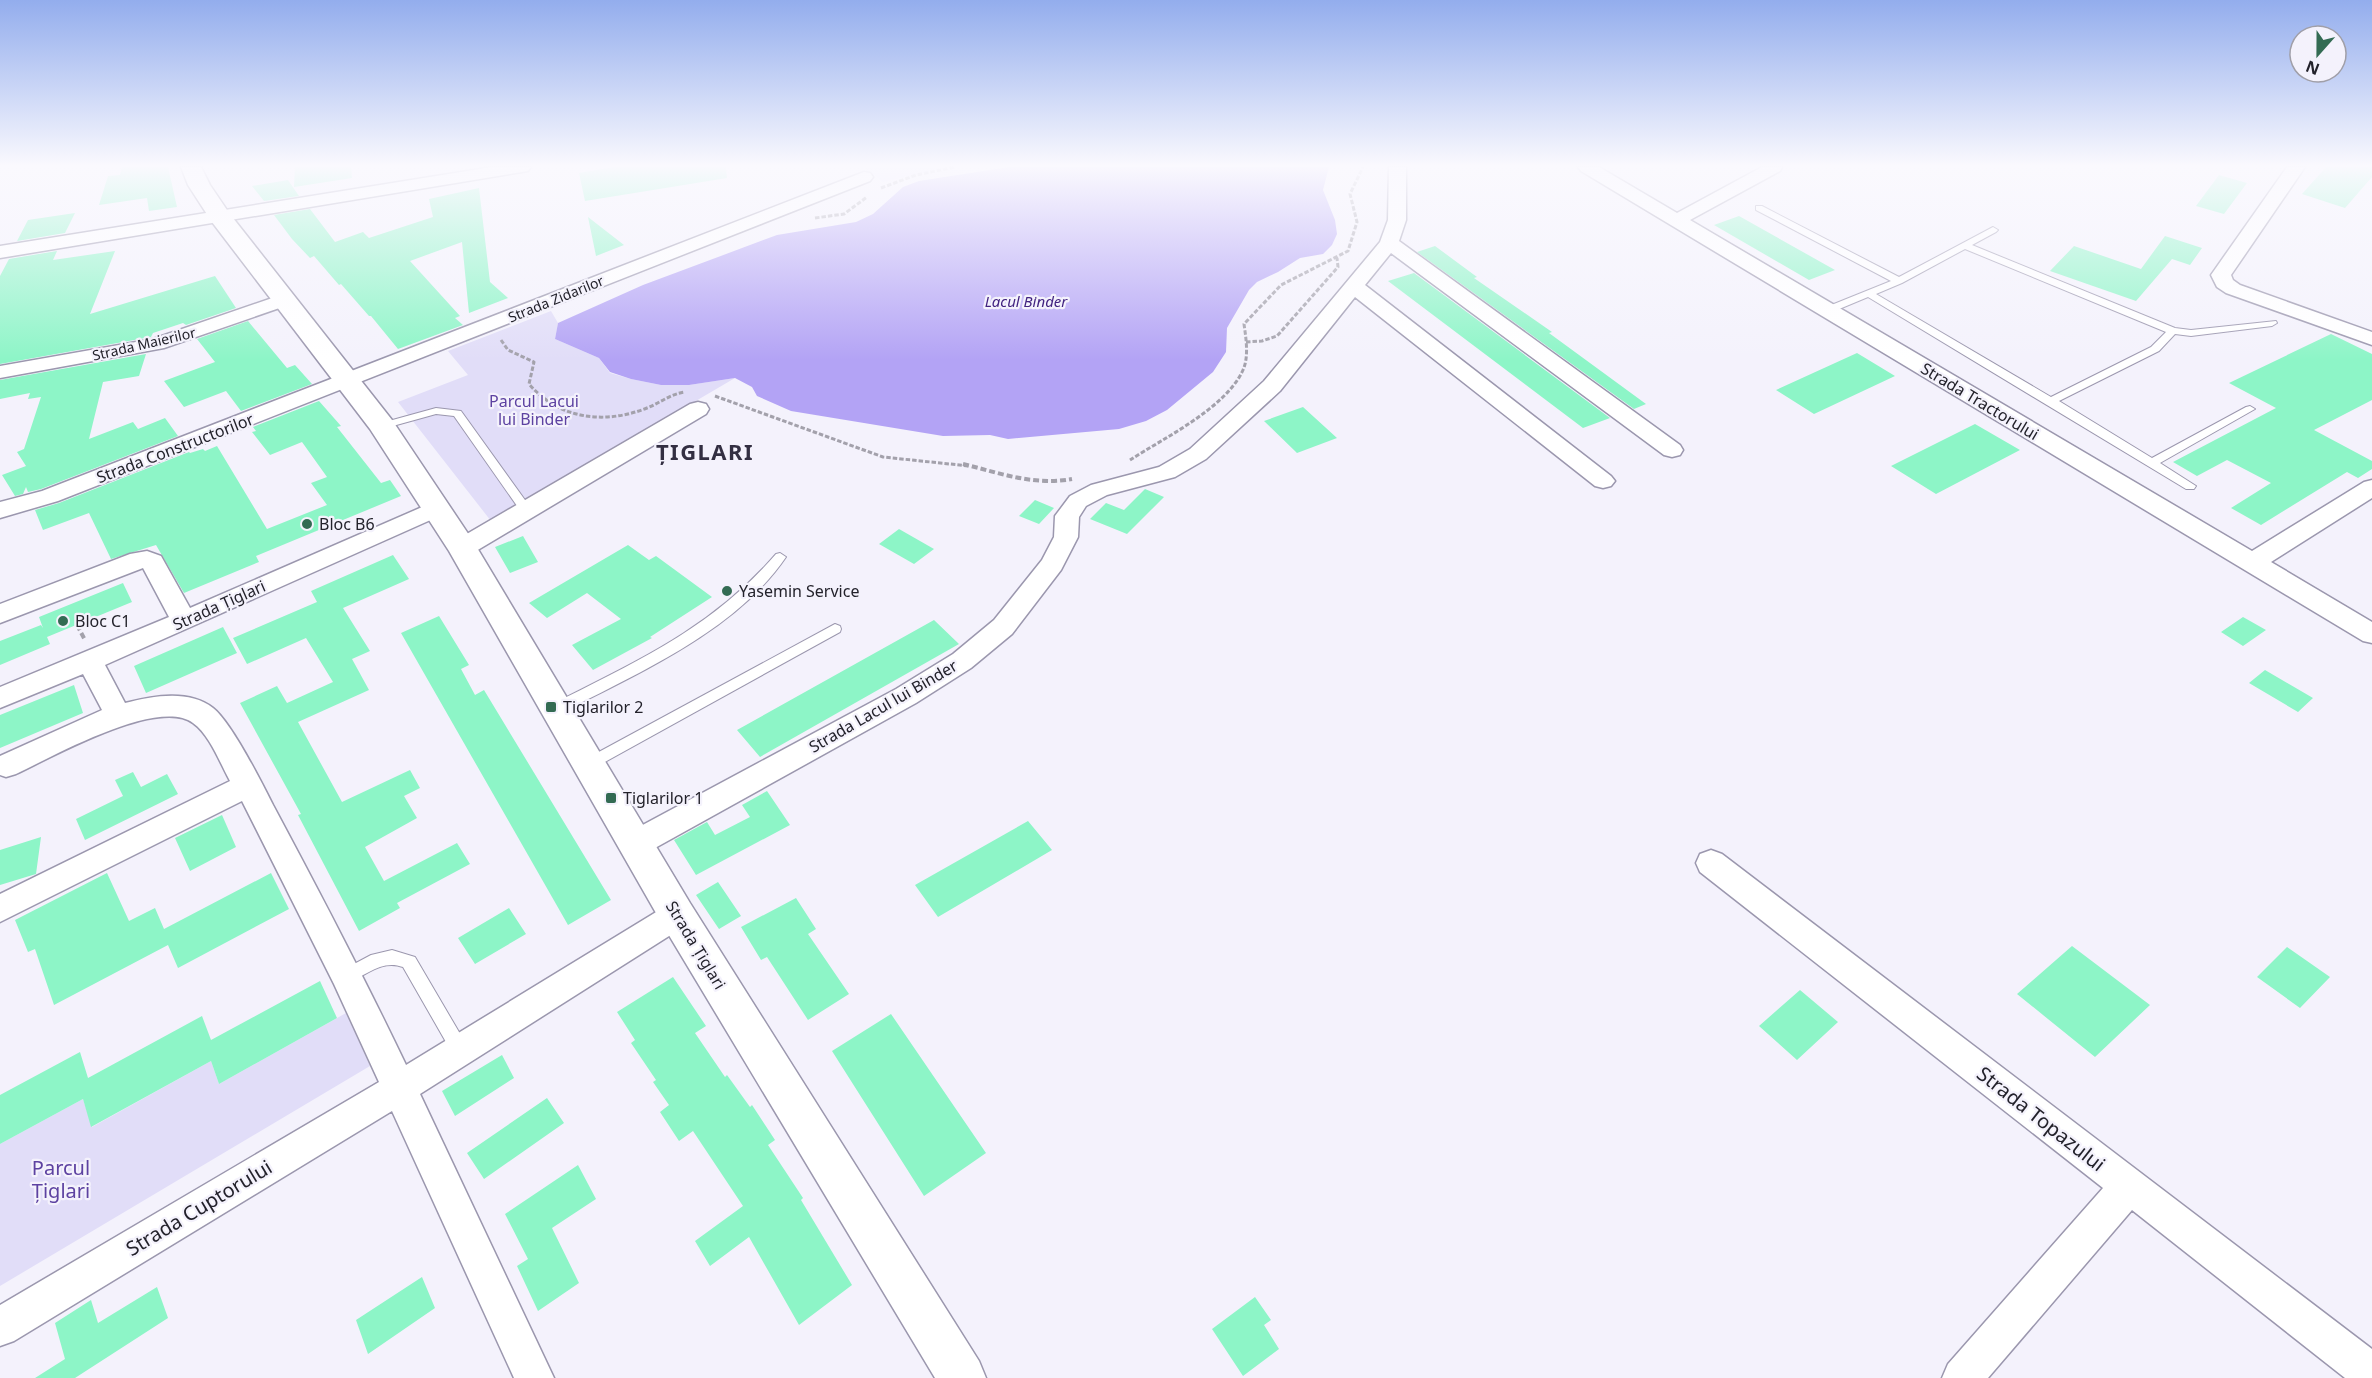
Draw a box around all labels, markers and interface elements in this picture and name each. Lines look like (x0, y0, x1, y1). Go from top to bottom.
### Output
north arrow (2288, 24, 2348, 84)
text: N (2303, 55, 2323, 81)
street label: Strada Zidarilor (505, 271, 607, 326)
water label: Lacul Binder (985, 291, 1068, 311)
street label: Strada Maierilor (90, 322, 198, 365)
street label: Strada Tractorului (1917, 357, 2043, 445)
park label: Parcul Lacui lui Binder (489, 390, 579, 430)
street label: Strada Constructorilor (93, 408, 257, 488)
district label: ȚIGLARI (656, 436, 754, 466)
place label: Bloc B6 (319, 513, 375, 535)
marker: Bloc B6 (300, 517, 314, 531)
street label: Strada Țiglari (169, 575, 269, 635)
place label: Yasemin Service (739, 580, 859, 602)
marker: Yasemin Service (720, 584, 734, 598)
place label: Bloc C1 (75, 610, 130, 632)
marker: Bloc C1 (56, 614, 70, 628)
street label: Strada Lacul lui Binder (805, 654, 962, 758)
place label: Tiglarilor 2 (563, 696, 643, 718)
marker: Tiglarilor 2 (544, 700, 558, 714)
place label: Tiglarilor 1 (623, 787, 703, 809)
marker: Tiglarilor 1 (604, 791, 618, 805)
street label: Strada Țiglari (661, 897, 731, 993)
street label: Strada Topazului (1972, 1060, 2111, 1177)
street label: Strada Cuptorului (121, 1153, 277, 1262)
park label: Parcul Țiglari (32, 1154, 90, 1204)

